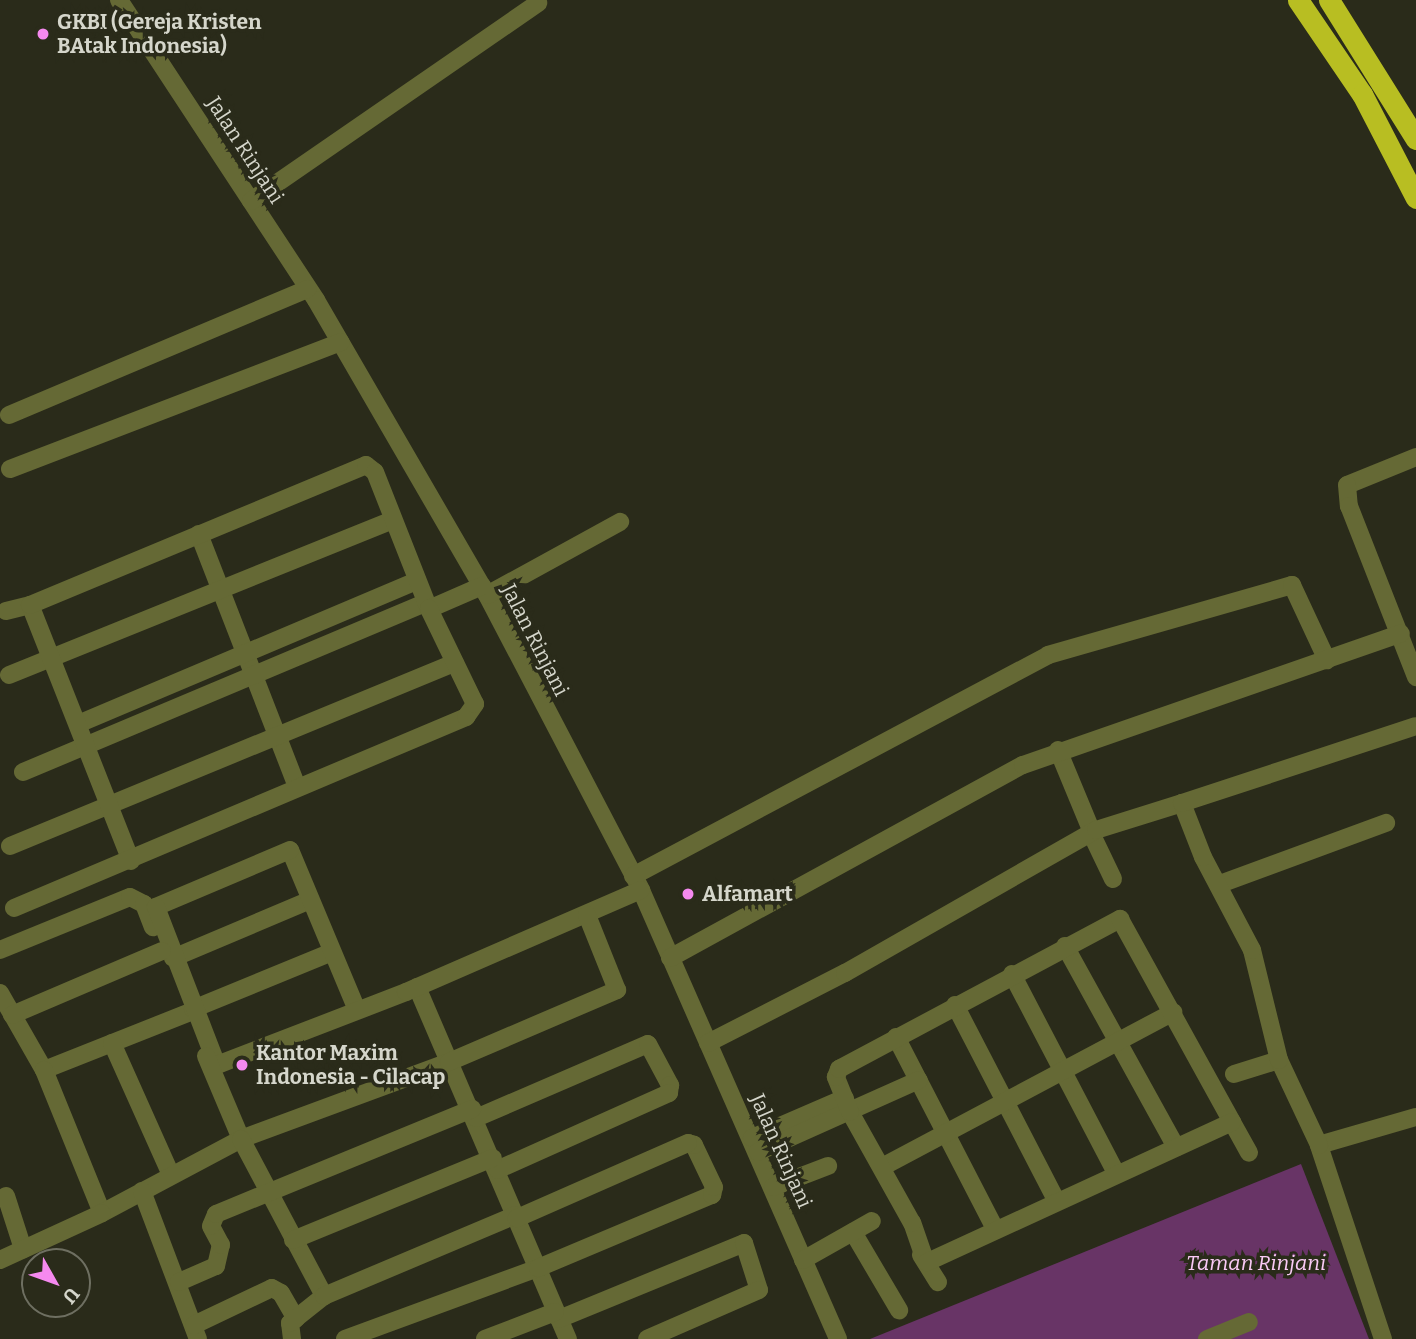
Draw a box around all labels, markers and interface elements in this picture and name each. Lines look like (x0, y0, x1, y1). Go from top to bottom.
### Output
place label: GKBI (Gereja Kristen BAtak Indonesia) (57, 9, 262, 59)
marker: GKBI (Gereja Kristen BAtak Indonesia) (35, 26, 51, 42)
street label: Jalan Rinjani (201, 92, 289, 208)
street label: Jalan Rinjani (496, 580, 574, 700)
place label: Alfamart (702, 881, 793, 907)
marker: Alfamart (680, 886, 696, 902)
place label: Kantor Maxim Indonesia - Cilacap (256, 1040, 445, 1090)
marker: Kantor Maxim Indonesia - Cilacap (234, 1057, 250, 1073)
street label: Jalan Rinjani (745, 1090, 817, 1212)
north arrow (21, 1248, 91, 1318)
park label: Taman Rinjani (1186, 1250, 1326, 1276)
text: U (58, 1283, 84, 1308)

